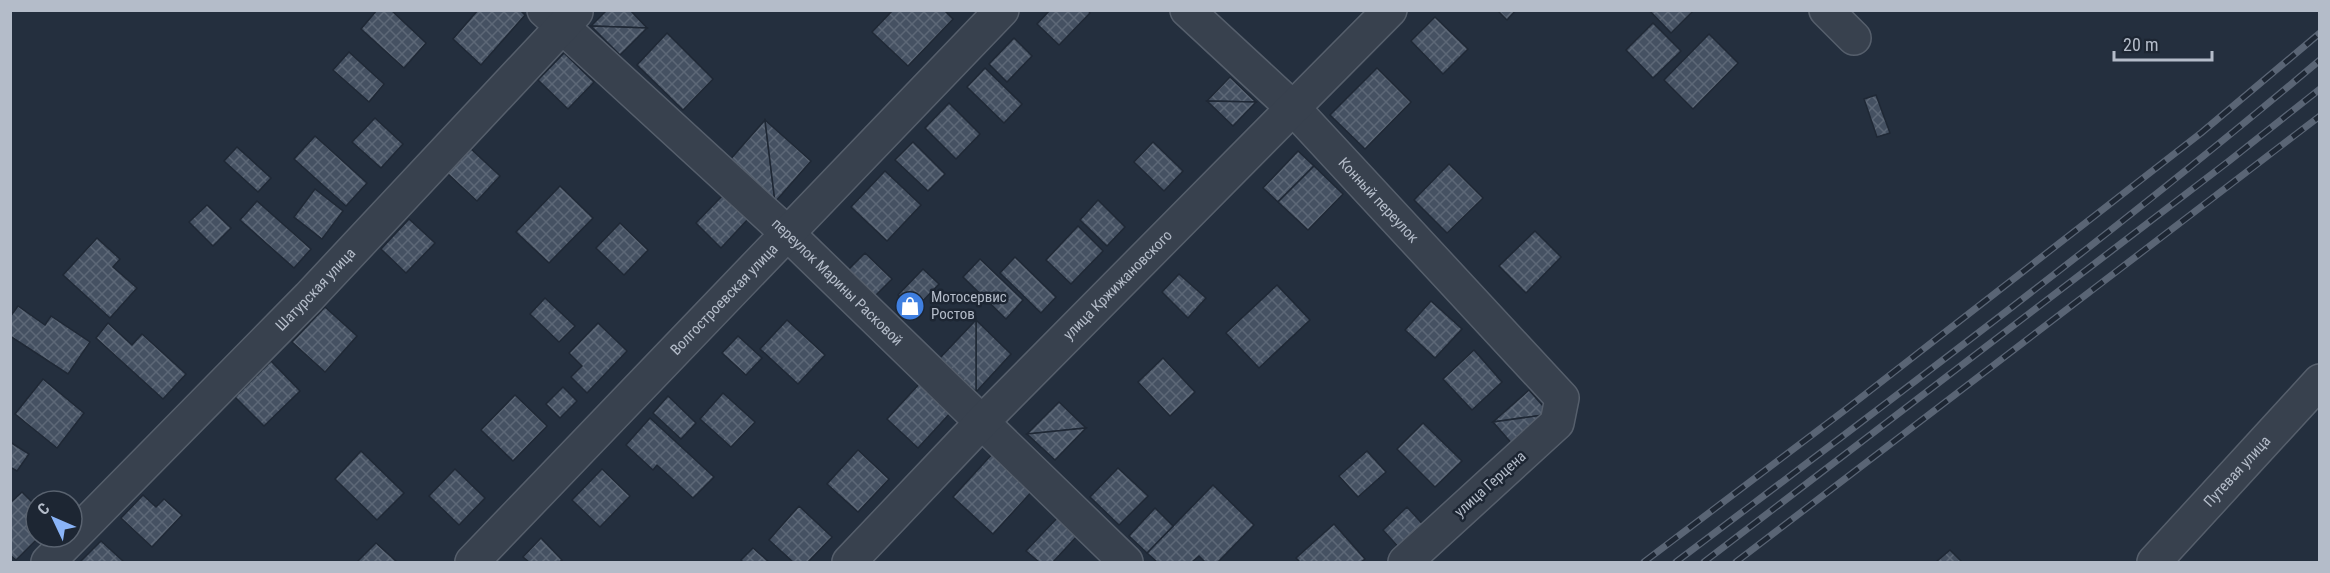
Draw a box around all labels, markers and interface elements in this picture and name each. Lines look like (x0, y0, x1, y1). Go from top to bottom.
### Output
scale bar (2114, 24, 2212, 62)
text: 20 m (2123, 34, 2158, 55)
street label: Конный переулок (1335, 154, 1422, 246)
street label: переулок Марины Расковой (768, 215, 907, 349)
street label: улица Кржижановского (1060, 226, 1176, 344)
street label: Волгостроевская улица (667, 240, 782, 359)
street label: Шатурская улица (272, 244, 359, 335)
place label: Мотосервис Ростов (931, 288, 1007, 323)
shop icon: Мотосервис Ростов (894, 290, 926, 322)
street label: Путевая улица (2200, 432, 2274, 511)
street label: улица Герцена (1451, 447, 1529, 521)
north arrow (24, 489, 84, 549)
text: С (34, 499, 54, 519)

